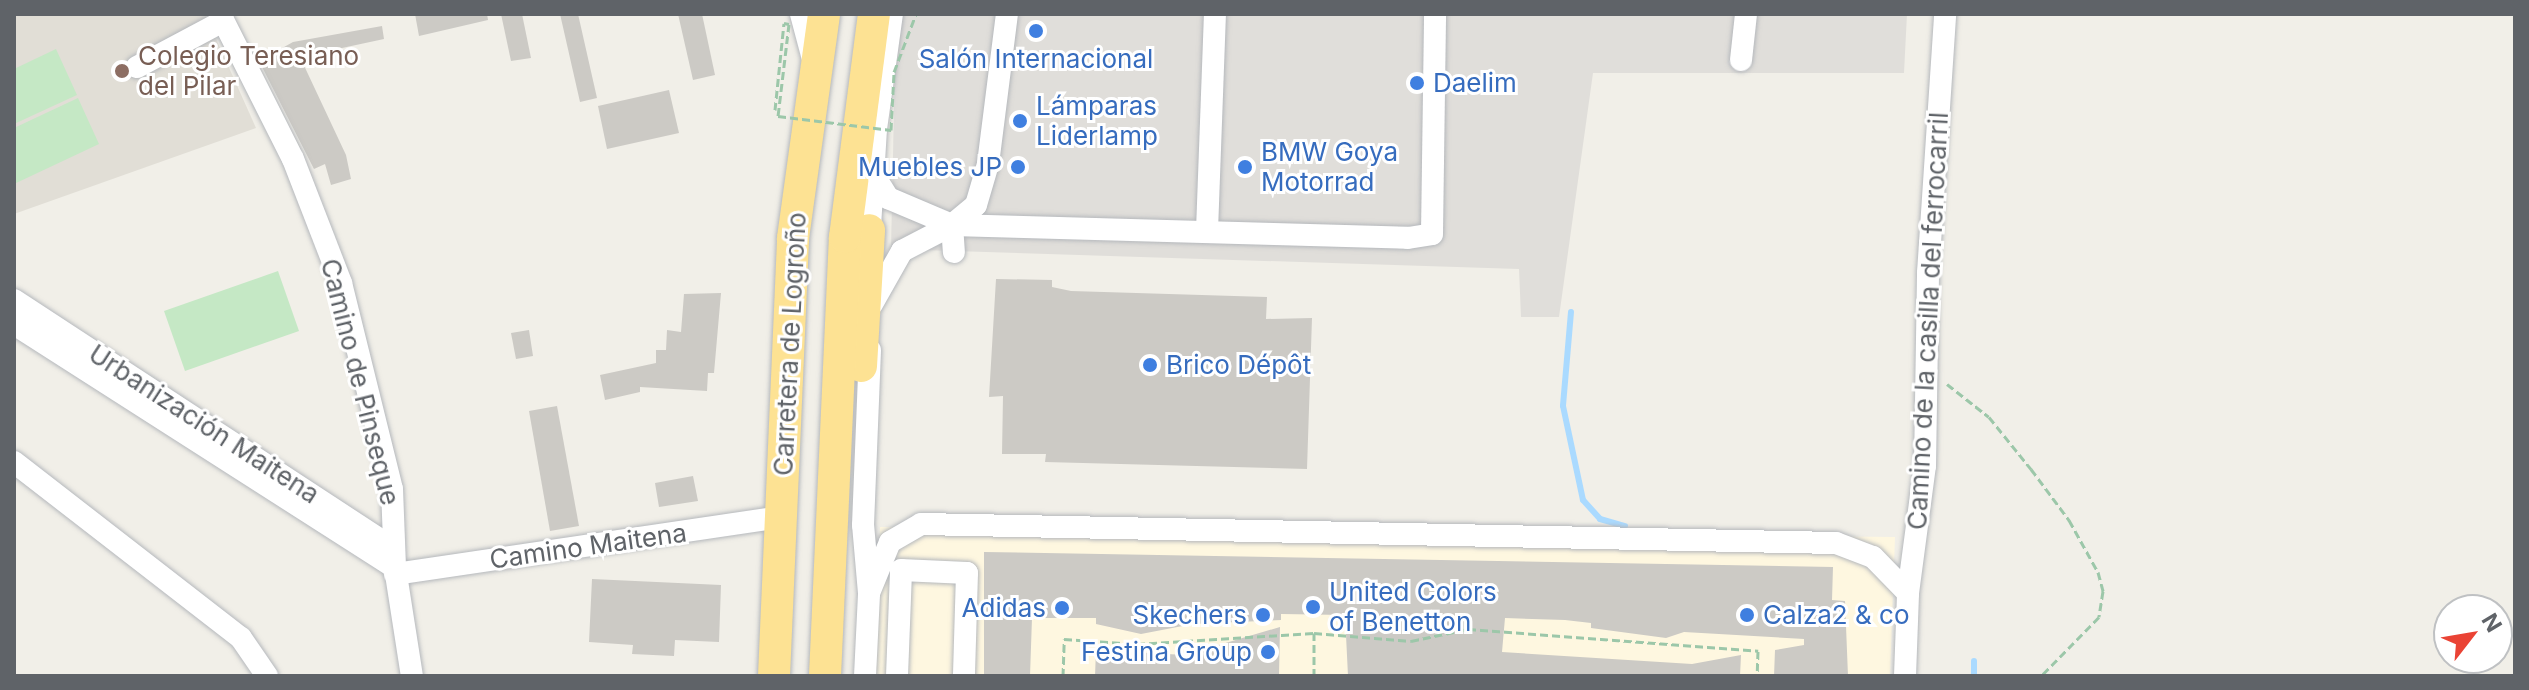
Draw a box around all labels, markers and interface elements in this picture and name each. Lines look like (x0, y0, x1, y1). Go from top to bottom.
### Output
marker: Salón Internacional (1027, 22, 1045, 40)
place label: Colegio Teresiano del Pilar (138, 40, 359, 102)
place label: Salón Internacional (919, 43, 1153, 75)
marker: Colegio Teresiano del Pilar (113, 62, 131, 80)
place label: Daelim (1433, 67, 1517, 99)
marker: Daelim (1408, 74, 1426, 92)
place label: Lámparas Liderlamp (1036, 90, 1158, 152)
street label: Camino de la casilla del ferrocarril (1901, 111, 1955, 531)
marker: Lámparas Liderlamp (1011, 112, 1029, 130)
place label: BMW Goya Motorrad (1261, 136, 1398, 198)
place label: Muebles JP (858, 151, 1002, 183)
marker: Muebles JP (1009, 158, 1027, 176)
marker: BMW Goya Motorrad (1236, 158, 1254, 176)
street label: Carretera de Logroño (768, 211, 812, 477)
street label: Camino de Pinseque (314, 256, 406, 508)
street label: Urbanización Maitena (83, 338, 325, 510)
place label: Brico Dépôt (1166, 349, 1311, 381)
marker: Brico Dépôt (1141, 356, 1159, 374)
street label: Camino Maitena (487, 517, 689, 575)
place label: United Colors of Benetton (1329, 576, 1497, 638)
place label: Adidas (962, 592, 1046, 624)
north arrow (2433, 594, 2513, 674)
marker: United Colors of Benetton (1304, 598, 1322, 616)
marker: Adidas (1053, 599, 1071, 617)
place label: Skechers (1133, 599, 1247, 631)
place label: Calza2 & co (1763, 599, 1910, 631)
marker: Skechers (1254, 606, 1272, 624)
marker: Calza2 & co (1738, 606, 1756, 624)
text: N (2476, 609, 2507, 637)
place label: Festina Group (1081, 636, 1252, 668)
marker: Festina Group (1259, 643, 1277, 661)

